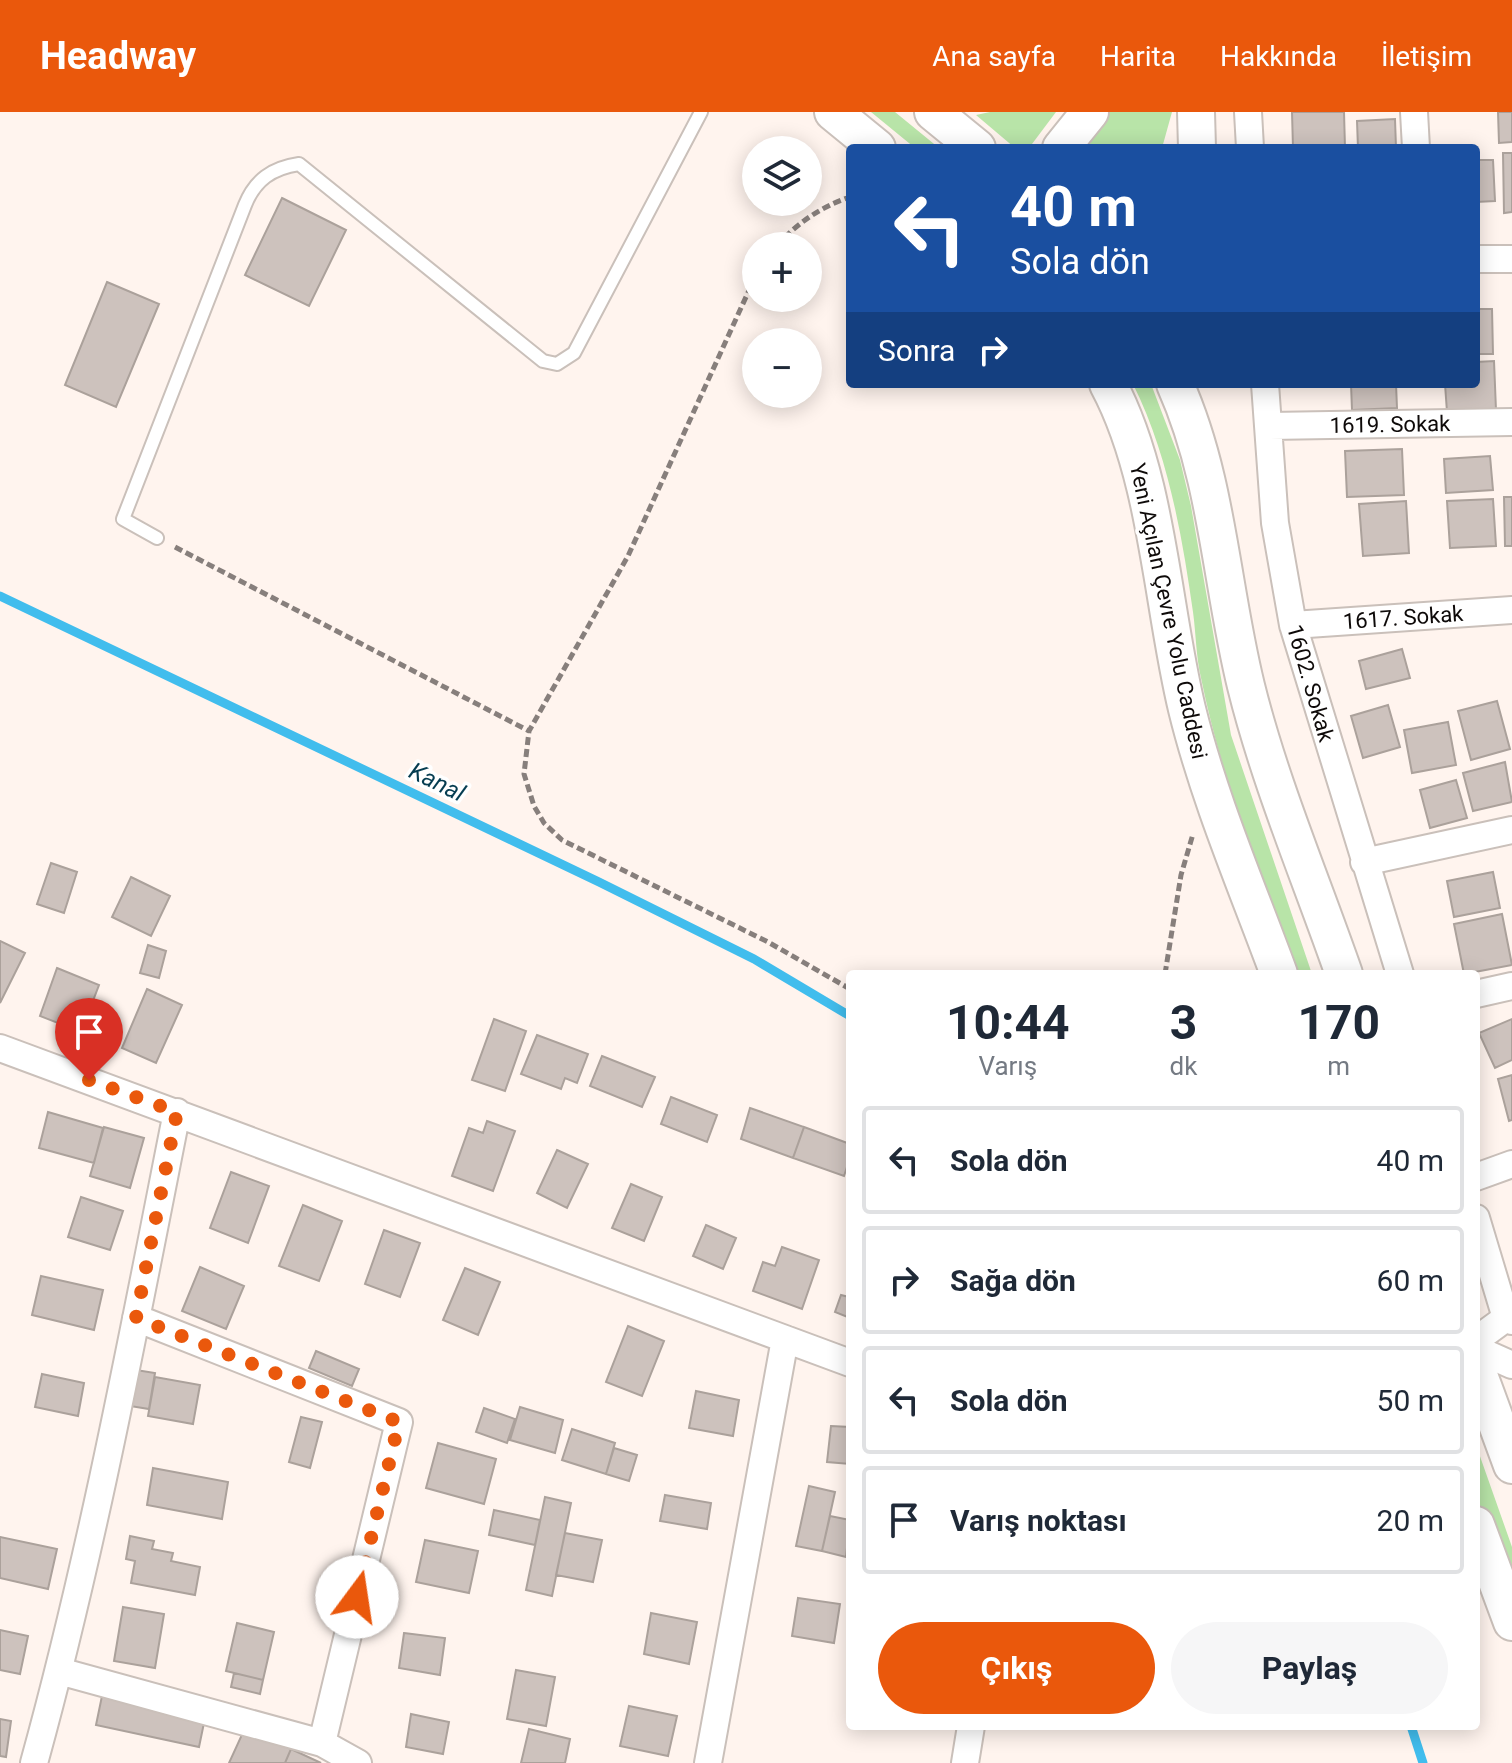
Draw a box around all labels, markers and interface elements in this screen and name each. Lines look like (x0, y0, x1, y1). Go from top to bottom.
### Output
text: Headway (40, 34, 196, 78)
text: Ana sayfa (932, 40, 1056, 73)
text: Harita (1100, 40, 1176, 73)
text: Hakkında (1220, 40, 1337, 73)
text: İletişim (1381, 40, 1472, 73)
map controls (742, 136, 822, 408)
button: layers (742, 136, 822, 216)
text: 40 m (1010, 174, 1137, 240)
icon: left (878, 176, 982, 280)
button: + (742, 232, 822, 312)
text: Sola dön (1010, 241, 1150, 283)
button: − (742, 328, 822, 408)
icon: right (971, 328, 1015, 372)
text: Sonra (878, 333, 955, 368)
street label: 1619. Sokak (1330, 411, 1451, 438)
street label: Yeni Açılan Çevre Yolu Caddesi (1125, 461, 1212, 761)
street label: 1617. Sokak (1342, 601, 1465, 634)
street label: 1602. Sokak (1282, 622, 1339, 745)
water label: Kanal (405, 757, 470, 808)
text: 10:44 (946, 994, 1070, 1051)
text: 3 (1170, 994, 1197, 1051)
text: 170 (1297, 994, 1380, 1051)
pin (55, 998, 123, 1080)
icon: arrive (67, 1010, 111, 1054)
text: Varış (978, 1051, 1037, 1081)
text: dk (1170, 1051, 1197, 1081)
text: m (1327, 1051, 1350, 1081)
icon: left (882, 1138, 926, 1182)
text: Sola dön (950, 1143, 1068, 1178)
text: 40 m (1377, 1143, 1444, 1178)
icon: right (882, 1258, 926, 1302)
text: Sağa dön (950, 1263, 1076, 1298)
text: 60 m (1377, 1263, 1444, 1298)
icon: left (882, 1378, 926, 1422)
text: Sola dön (950, 1383, 1068, 1418)
text: 50 m (1377, 1383, 1444, 1418)
icon: arrive (882, 1498, 926, 1542)
text: Varış noktası (950, 1503, 1127, 1538)
text: 20 m (1377, 1503, 1444, 1538)
position arrow (315, 1555, 399, 1639)
button: Çıkış (878, 1622, 1155, 1714)
button: Paylaş (1171, 1622, 1448, 1714)

